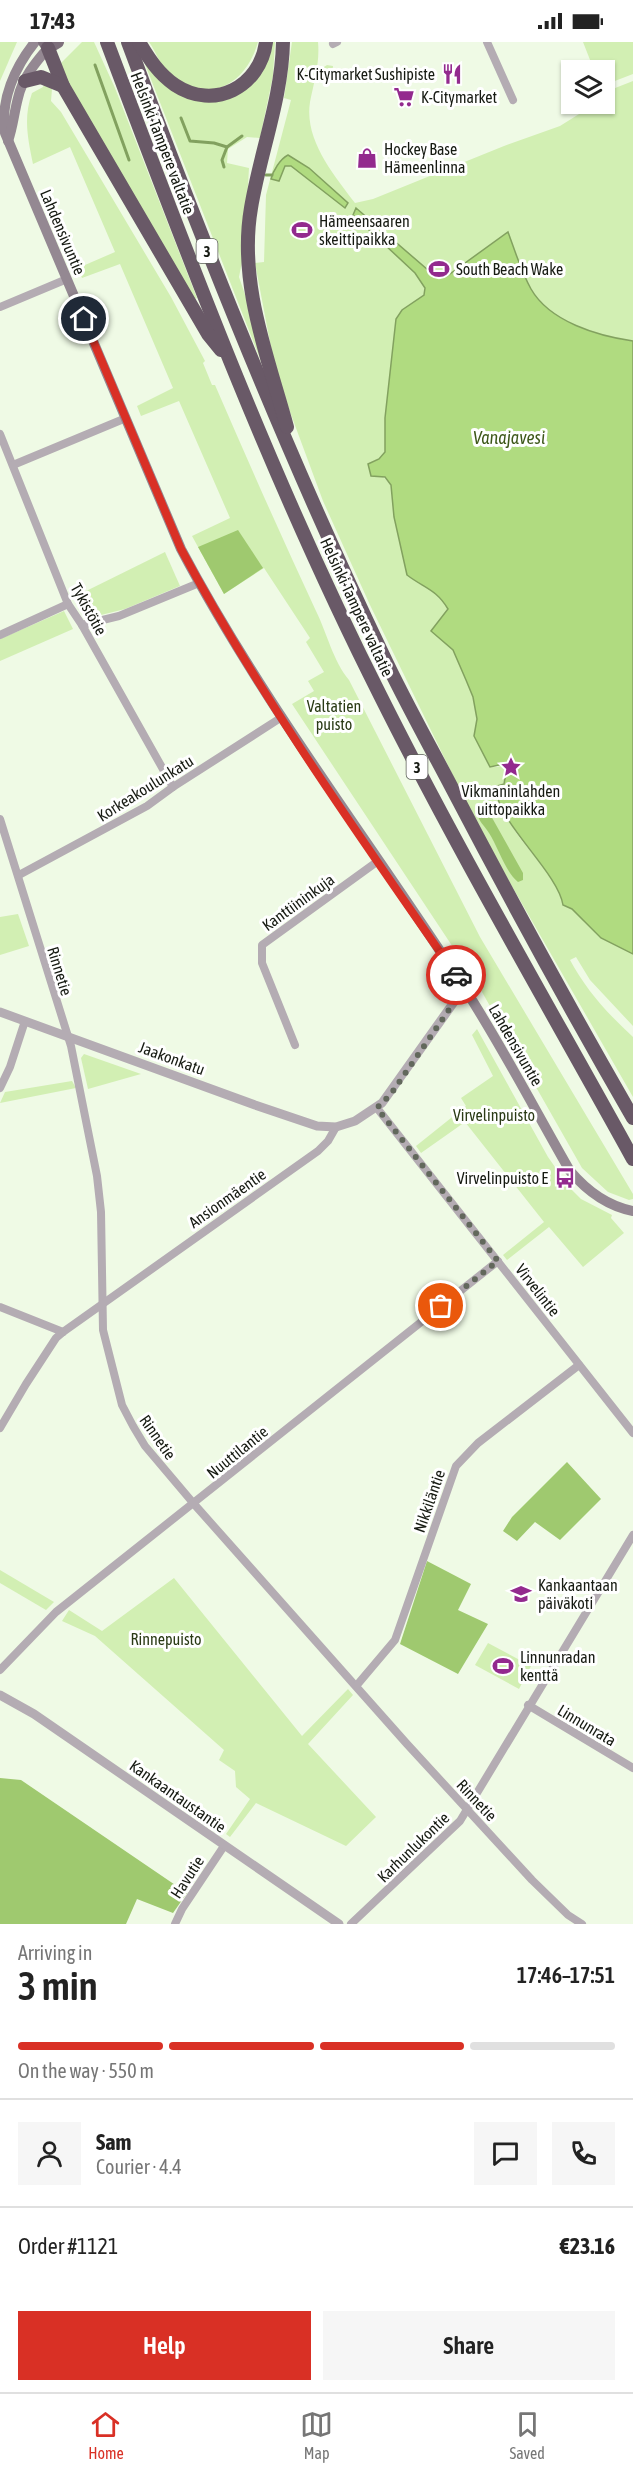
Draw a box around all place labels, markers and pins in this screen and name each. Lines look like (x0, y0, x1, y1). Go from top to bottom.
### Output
restaurant icon: K-Citymarket Sushipiste (440, 62, 464, 86)
place label: K-Citymarket Sushipiste (296, 65, 435, 84)
supermarket icon: K-Citymarket (392, 85, 416, 109)
place label: K-Citymarket (421, 88, 498, 107)
place label: Hockey Base Hämeenlinna (384, 140, 465, 176)
shop icon: Hockey Base Hämeenlinna (355, 146, 379, 170)
place label: Hämeensaaren skeittipaikka (319, 212, 410, 249)
sports icon: Hämeensaaren skeittipaikka (290, 218, 314, 242)
sports icon: South Beach Wake (427, 257, 451, 281)
place label: South Beach Wake (456, 260, 563, 278)
pin (58, 293, 109, 344)
place icon: Vikmaninlahden uittopaikka (499, 755, 523, 779)
place label: Vikmaninlahden uittopaikka (462, 782, 560, 819)
bus stop icon: Virvelinpuisto E (553, 1166, 577, 1190)
place label: Virvelinpuisto E (457, 1169, 548, 1188)
pin (415, 1280, 466, 1331)
place label: Kankaantaan päiväkoti (538, 1576, 618, 1613)
school or university icon: Kankaantaan päiväkoti (509, 1582, 533, 1606)
place label: Linnunradan kenttä (520, 1648, 596, 1684)
sports icon: Linnunradan kenttä (491, 1654, 515, 1678)

